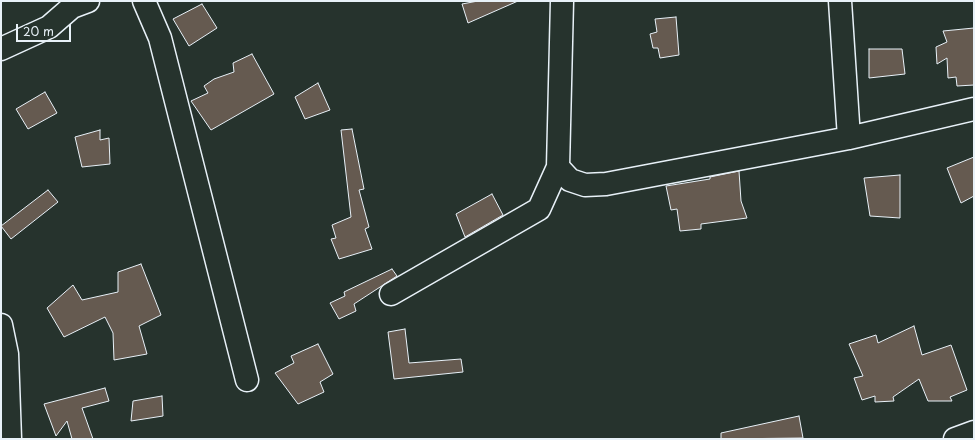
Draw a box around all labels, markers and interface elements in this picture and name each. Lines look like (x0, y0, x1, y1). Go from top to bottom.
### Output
scale bar (18, 16, 73, 42)
text: 20 m (23, 22, 54, 40)

